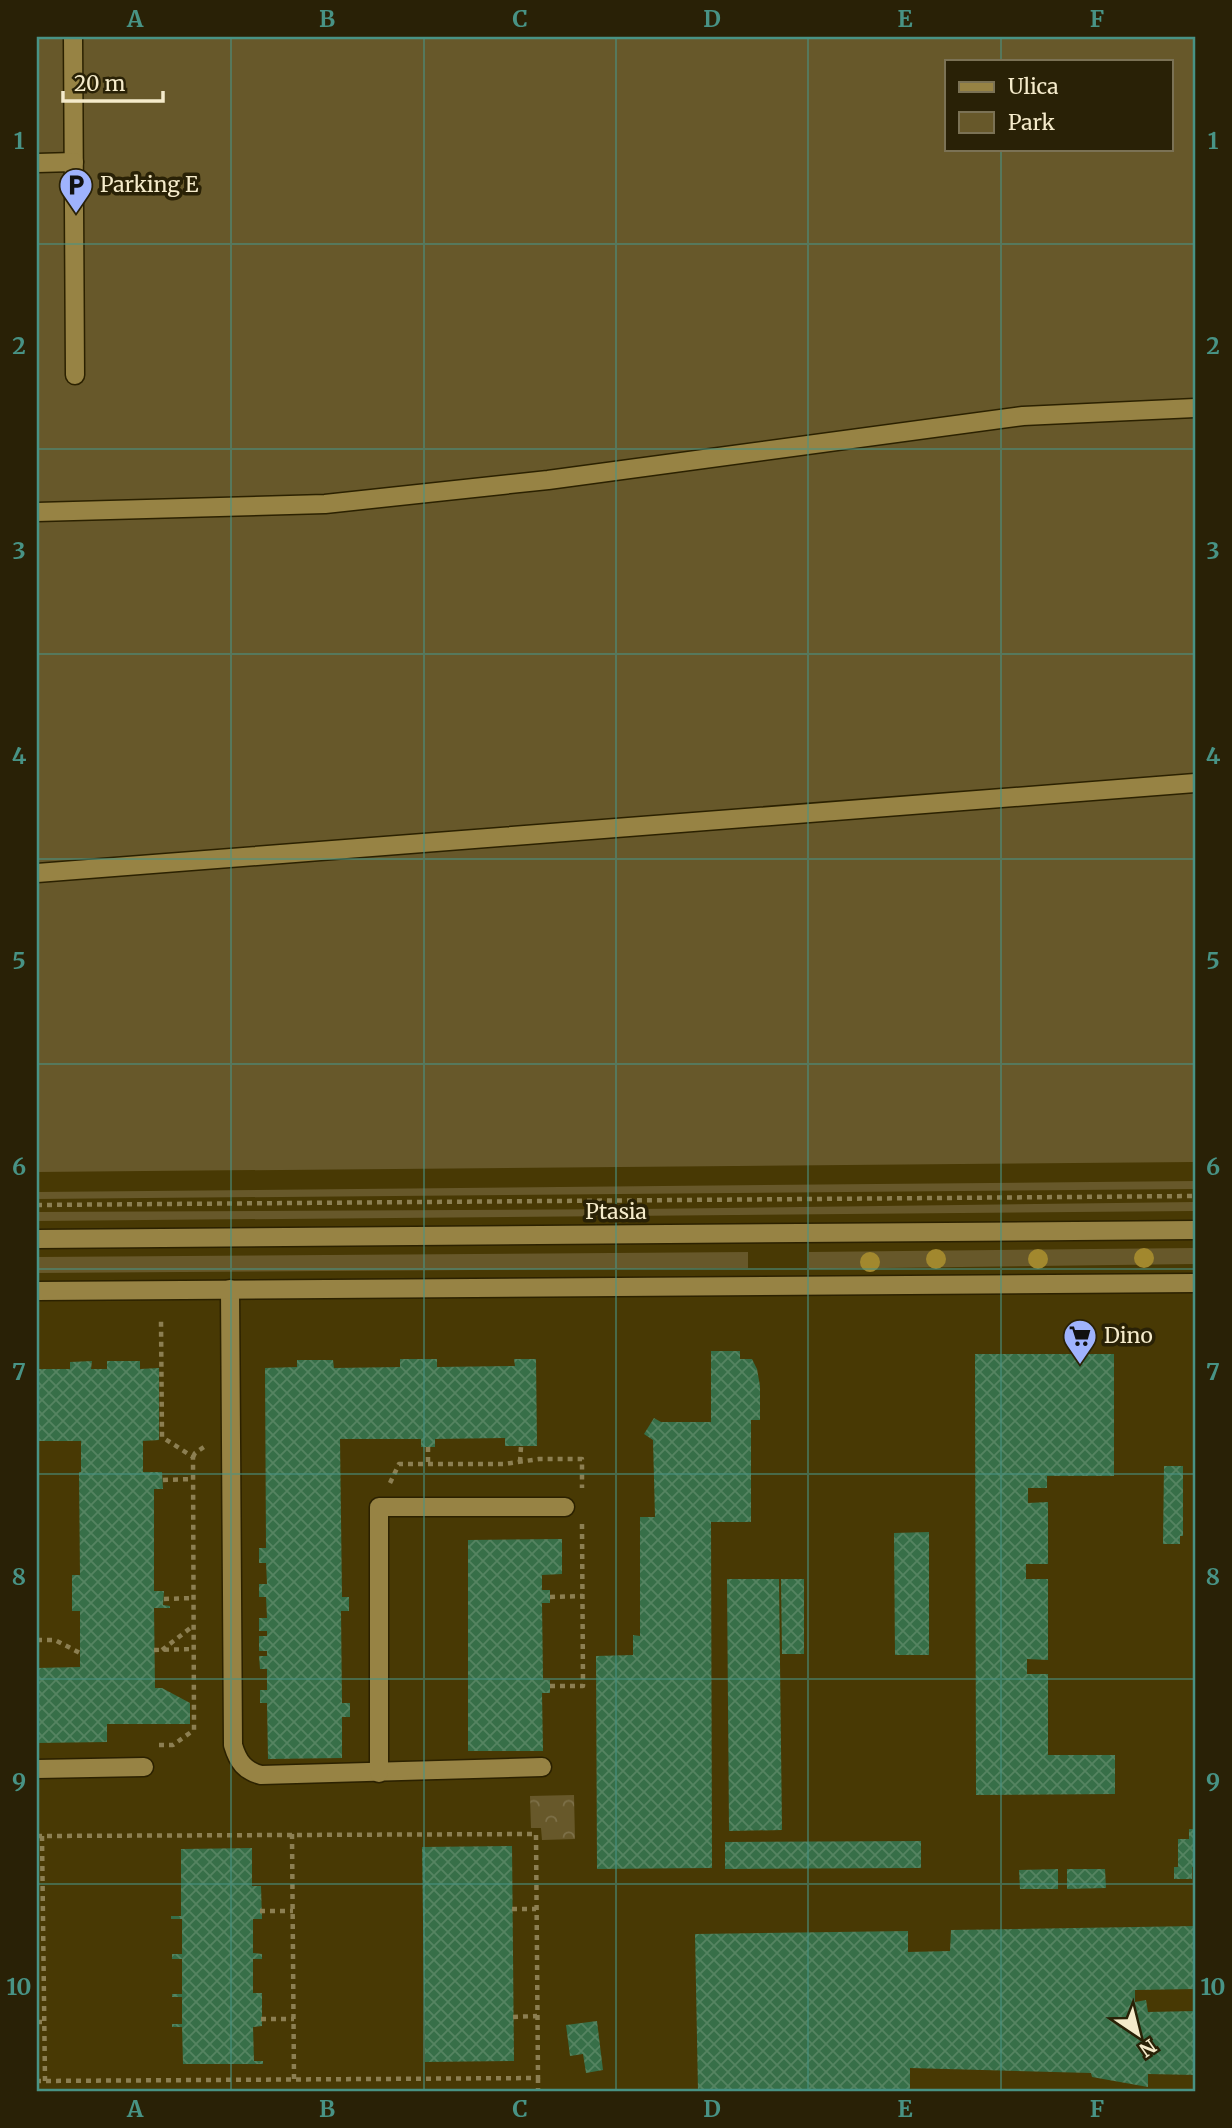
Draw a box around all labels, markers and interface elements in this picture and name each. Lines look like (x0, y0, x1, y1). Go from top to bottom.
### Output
text: A (126, 4, 144, 33)
text: B (319, 4, 335, 33)
text: C (512, 4, 528, 33)
text: D (703, 4, 721, 33)
text: E (897, 4, 913, 33)
text: F (1090, 4, 1104, 33)
scale bar (63, 60, 163, 104)
legend (945, 60, 1172, 150)
text: 20 m (74, 70, 126, 97)
text: Ulica (1008, 73, 1058, 100)
text: Park (1008, 109, 1055, 136)
text: 1 (14, 126, 25, 155)
text: 1 (1208, 126, 1219, 155)
parking icon: Parking E (57, 166, 95, 215)
place label: Parking E (100, 171, 199, 198)
text: 2 (12, 331, 26, 360)
text: 2 (1206, 331, 1220, 360)
text: 3 (12, 536, 26, 565)
text: 3 (1206, 536, 1220, 565)
text: 4 (12, 741, 27, 770)
text: 4 (1206, 741, 1221, 770)
text: 5 (12, 946, 26, 975)
text: 5 (1206, 946, 1220, 975)
text: 6 (12, 1152, 26, 1181)
text: 6 (1206, 1152, 1220, 1181)
street label: Ptasia (585, 1198, 647, 1225)
supermarket icon: Dino (1061, 1317, 1099, 1366)
place label: Dino (1104, 1322, 1153, 1349)
text: 7 (12, 1357, 26, 1386)
text: 7 (1206, 1357, 1220, 1386)
text: 8 (12, 1562, 26, 1591)
text: 8 (1206, 1562, 1220, 1591)
text: 9 (12, 1767, 26, 1796)
text: 9 (1206, 1767, 1220, 1796)
text: 10 (7, 1972, 31, 2001)
text: 10 (1201, 1972, 1225, 2001)
north arrow (1102, 1998, 1172, 2068)
text: N (1135, 2034, 1161, 2062)
text: A (126, 2094, 144, 2123)
text: B (319, 2094, 335, 2123)
text: C (512, 2094, 528, 2123)
text: D (703, 2094, 721, 2123)
text: E (897, 2094, 913, 2123)
text: F (1090, 2094, 1104, 2123)

